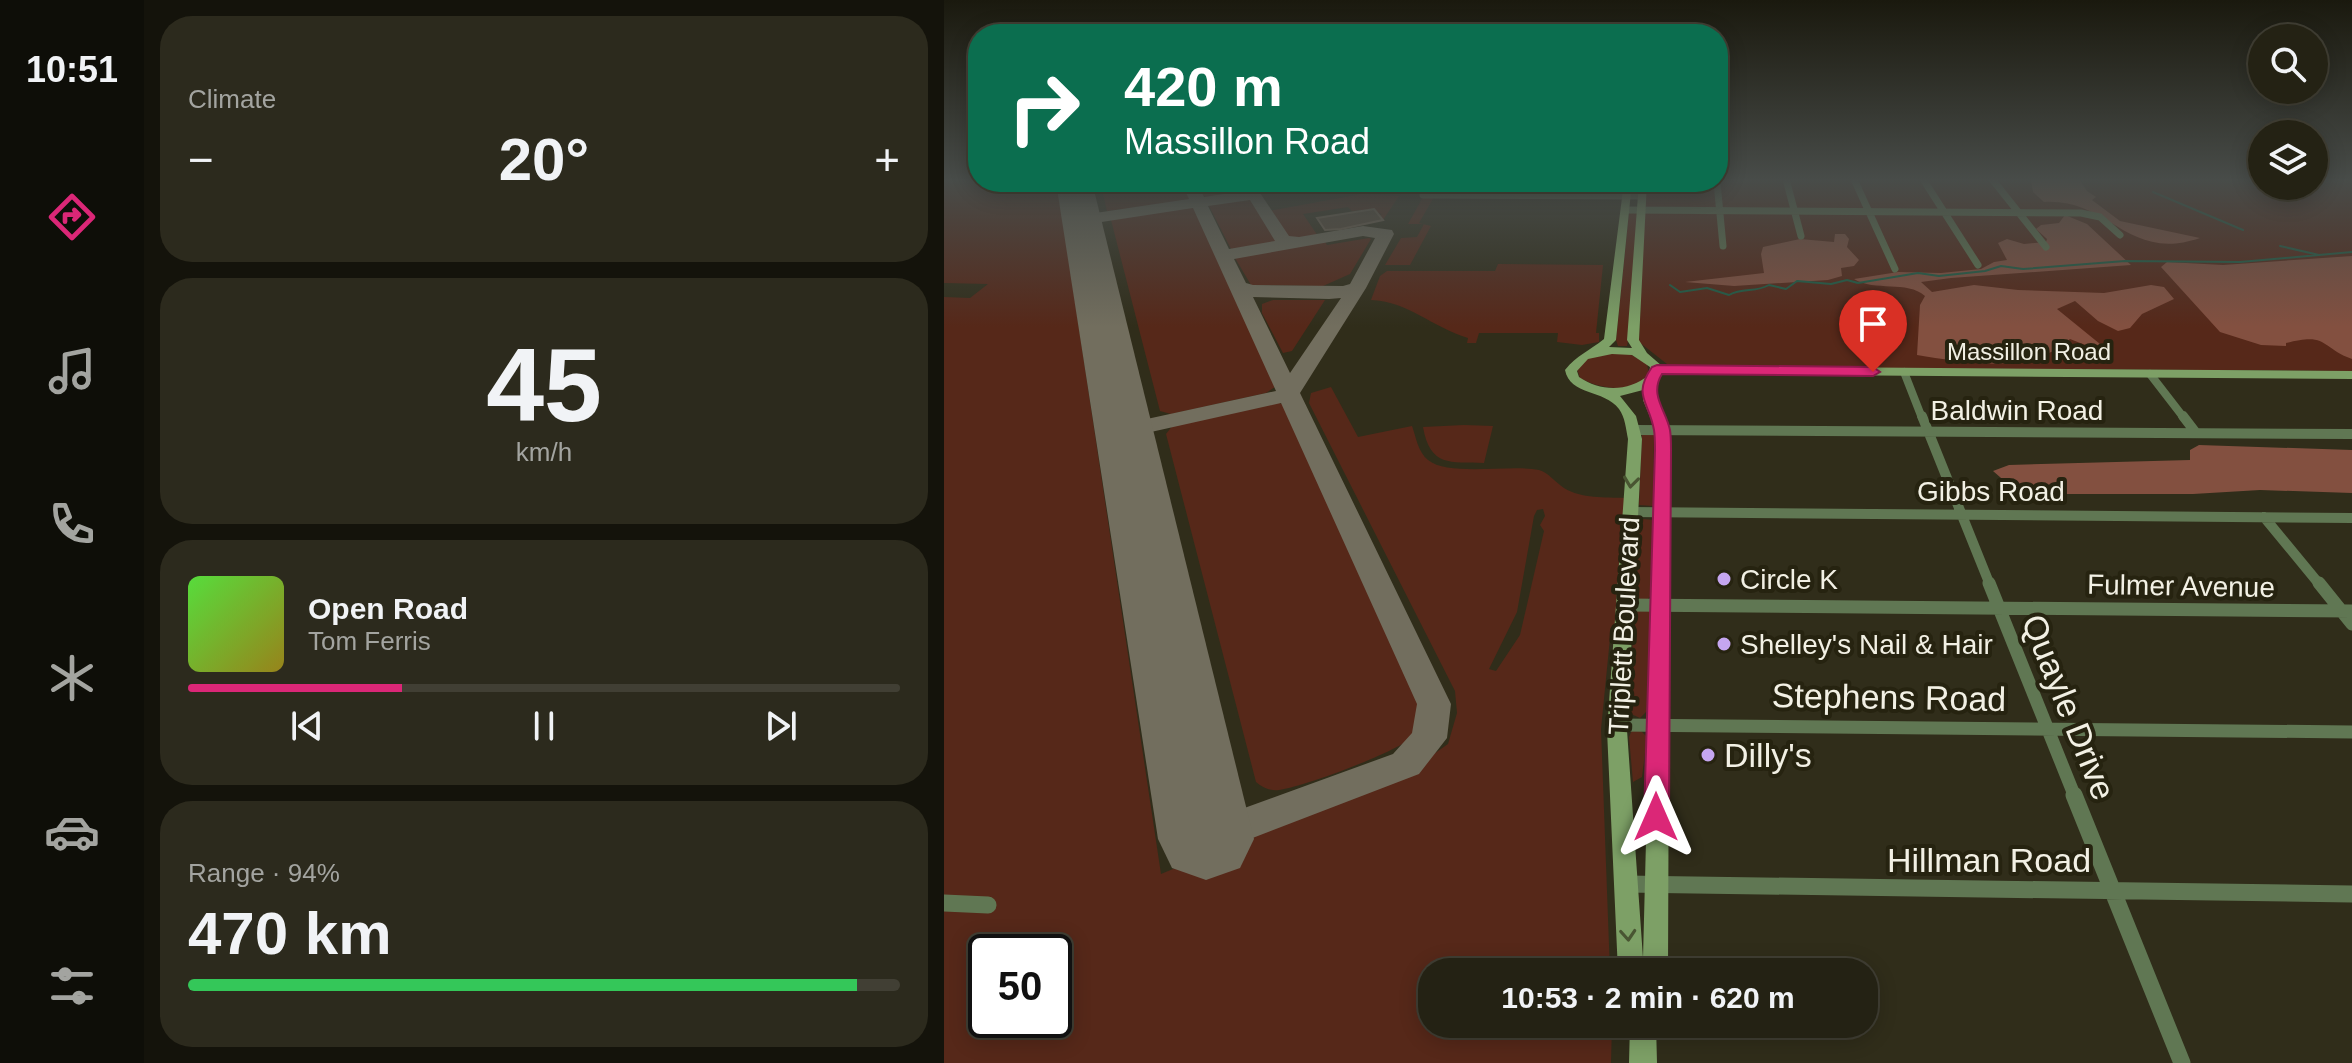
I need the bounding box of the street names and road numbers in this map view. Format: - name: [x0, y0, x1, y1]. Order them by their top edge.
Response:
- street label: Massillon Road: [1947, 338, 2111, 365]
- street label: Baldwin Road: [1931, 395, 2103, 426]
- street label: Gibbs Road: [1917, 476, 2065, 507]
- street label: Triplett Boulevard: [1603, 516, 1645, 736]
- street label: Fulmer Avenue: [2087, 569, 2275, 603]
- street label: Quayle Drive: [2015, 609, 2123, 805]
- street label: Stephens Road: [1771, 676, 2007, 718]
- street label: Hillman Road: [1887, 841, 2091, 879]

